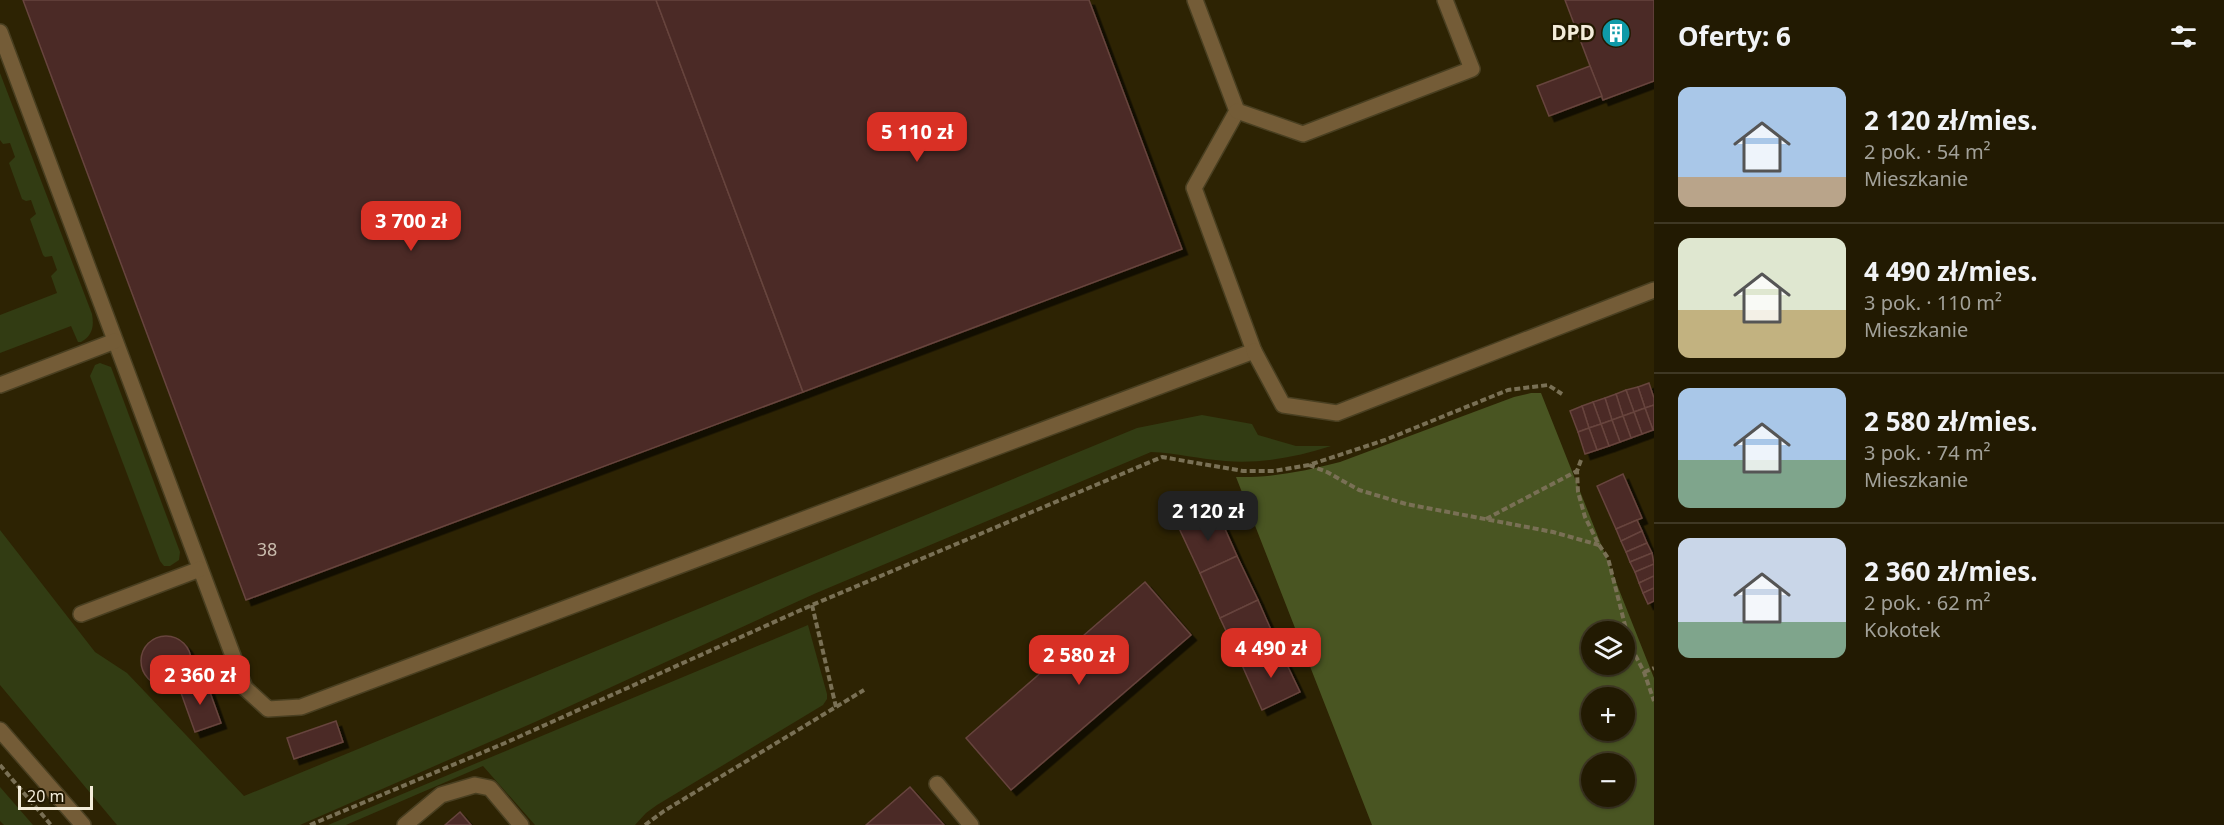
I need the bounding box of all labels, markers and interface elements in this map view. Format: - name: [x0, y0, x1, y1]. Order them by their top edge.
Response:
- building icon: DPD: [1600, 17, 1632, 49]
- place label: DPD: [1551, 18, 1595, 46]
- text: Oferty: 6: [1678, 18, 1791, 54]
- icon: filters: [2167, 20, 2200, 53]
- text: 2 120 zł/mies.: [1864, 102, 2038, 138]
- icon: home: [1726, 111, 1798, 183]
- pin: 5 110 zł: [855, 112, 979, 163]
- text: 5 110 zł: [881, 118, 953, 145]
- text: 2 pok. · 54 m²: [1864, 138, 1991, 165]
- text: Mieszkanie: [1864, 165, 1968, 192]
- pin: 3 700 zł: [349, 201, 473, 252]
- text: 3 700 zł: [375, 207, 447, 234]
- text: 4 490 zł/mies.: [1864, 253, 2038, 289]
- icon: home: [1726, 262, 1798, 334]
- text: 3 pok. · 110 m²: [1864, 289, 2002, 316]
- text: Mieszkanie: [1864, 316, 1968, 343]
- text: 2 580 zł/mies.: [1864, 403, 2038, 439]
- icon: home: [1726, 412, 1798, 484]
- text: 3 pok. · 74 m²: [1864, 439, 1991, 466]
- text: Mieszkanie: [1864, 466, 1968, 493]
- pin: 2 120 zł: [1146, 491, 1270, 542]
- text: 2 120 zł: [1172, 497, 1244, 524]
- house number: 38: [257, 537, 277, 561]
- text: 2 360 zł/mies.: [1864, 553, 2038, 589]
- icon: home: [1726, 562, 1798, 634]
- text: 2 pok. · 62 m²: [1864, 589, 1991, 616]
- text: Kokotek: [1864, 616, 1940, 643]
- map controls: [1581, 621, 1635, 807]
- button: layers: [1581, 621, 1635, 675]
- pin: 4 490 zł: [1209, 628, 1333, 679]
- text: 4 490 zł: [1235, 634, 1307, 661]
- pin: 2 580 zł: [1017, 635, 1141, 686]
- text: 2 580 zł: [1043, 641, 1115, 668]
- pin: 2 360 zł: [138, 655, 262, 706]
- text: 2 360 zł: [164, 661, 236, 688]
- button: +: [1581, 687, 1635, 741]
- button: −: [1581, 753, 1635, 807]
- scale bar: [18, 783, 93, 810]
- text: 20 m: [27, 785, 64, 807]

